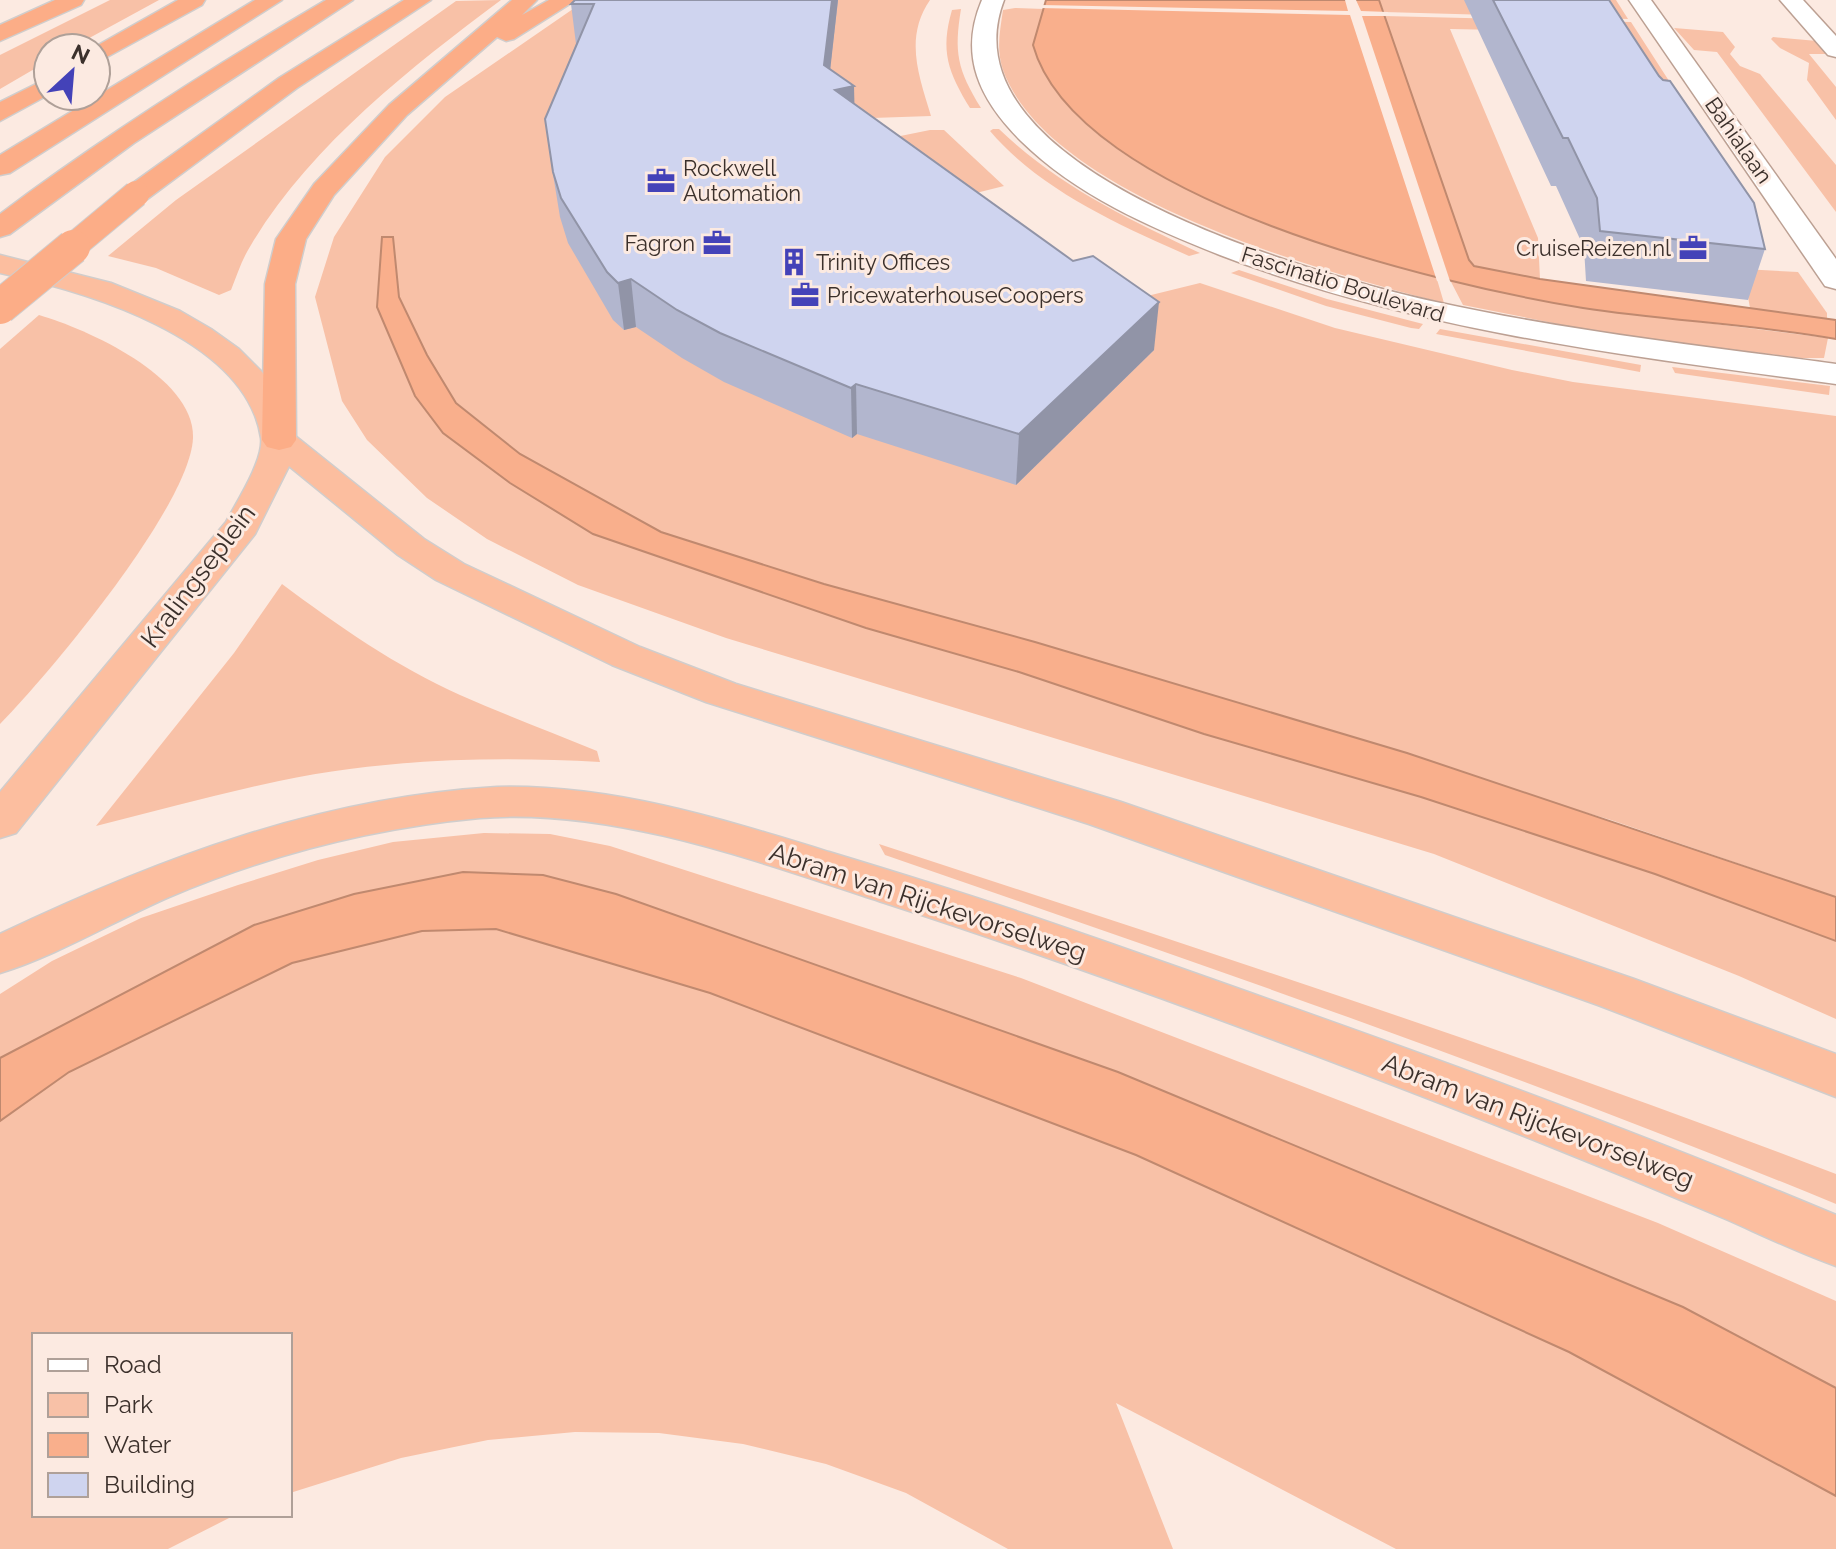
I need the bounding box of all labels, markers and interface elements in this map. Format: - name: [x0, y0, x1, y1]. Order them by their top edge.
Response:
- north arrow: [32, 32, 112, 112]
- text: N: [68, 39, 94, 69]
- street label: Bahialaan: [1700, 92, 1778, 188]
- place label: Rockwell Automation: [683, 155, 801, 206]
- office icon: Rockwell Automation: [646, 166, 676, 196]
- office icon: Fagron: [702, 228, 732, 258]
- place label: Fagron: [625, 230, 695, 256]
- office icon: CruiseReizen.nl: [1678, 233, 1708, 263]
- place label: CruiseReizen.nl: [1516, 235, 1671, 261]
- street label: Fascinatio Boulevard: [1239, 241, 1447, 327]
- building icon: Trinity Offices: [779, 247, 809, 277]
- place label: Trinity Offices: [816, 249, 950, 275]
- office icon: PricewaterhouseCoopers: [790, 280, 820, 310]
- place label: PricewaterhouseCoopers: [827, 282, 1084, 308]
- street label: Kralingseplein: [135, 499, 261, 653]
- street label: Abram van Rijckevorselweg: [766, 837, 1090, 967]
- street label: Abram van Rijckevorselweg: [1378, 1048, 1698, 1194]
- legend: [32, 1333, 292, 1517]
- text: Road: [104, 1350, 162, 1379]
- text: Park: [104, 1390, 153, 1419]
- text: Water: [104, 1430, 172, 1459]
- text: Building: [104, 1470, 195, 1499]

